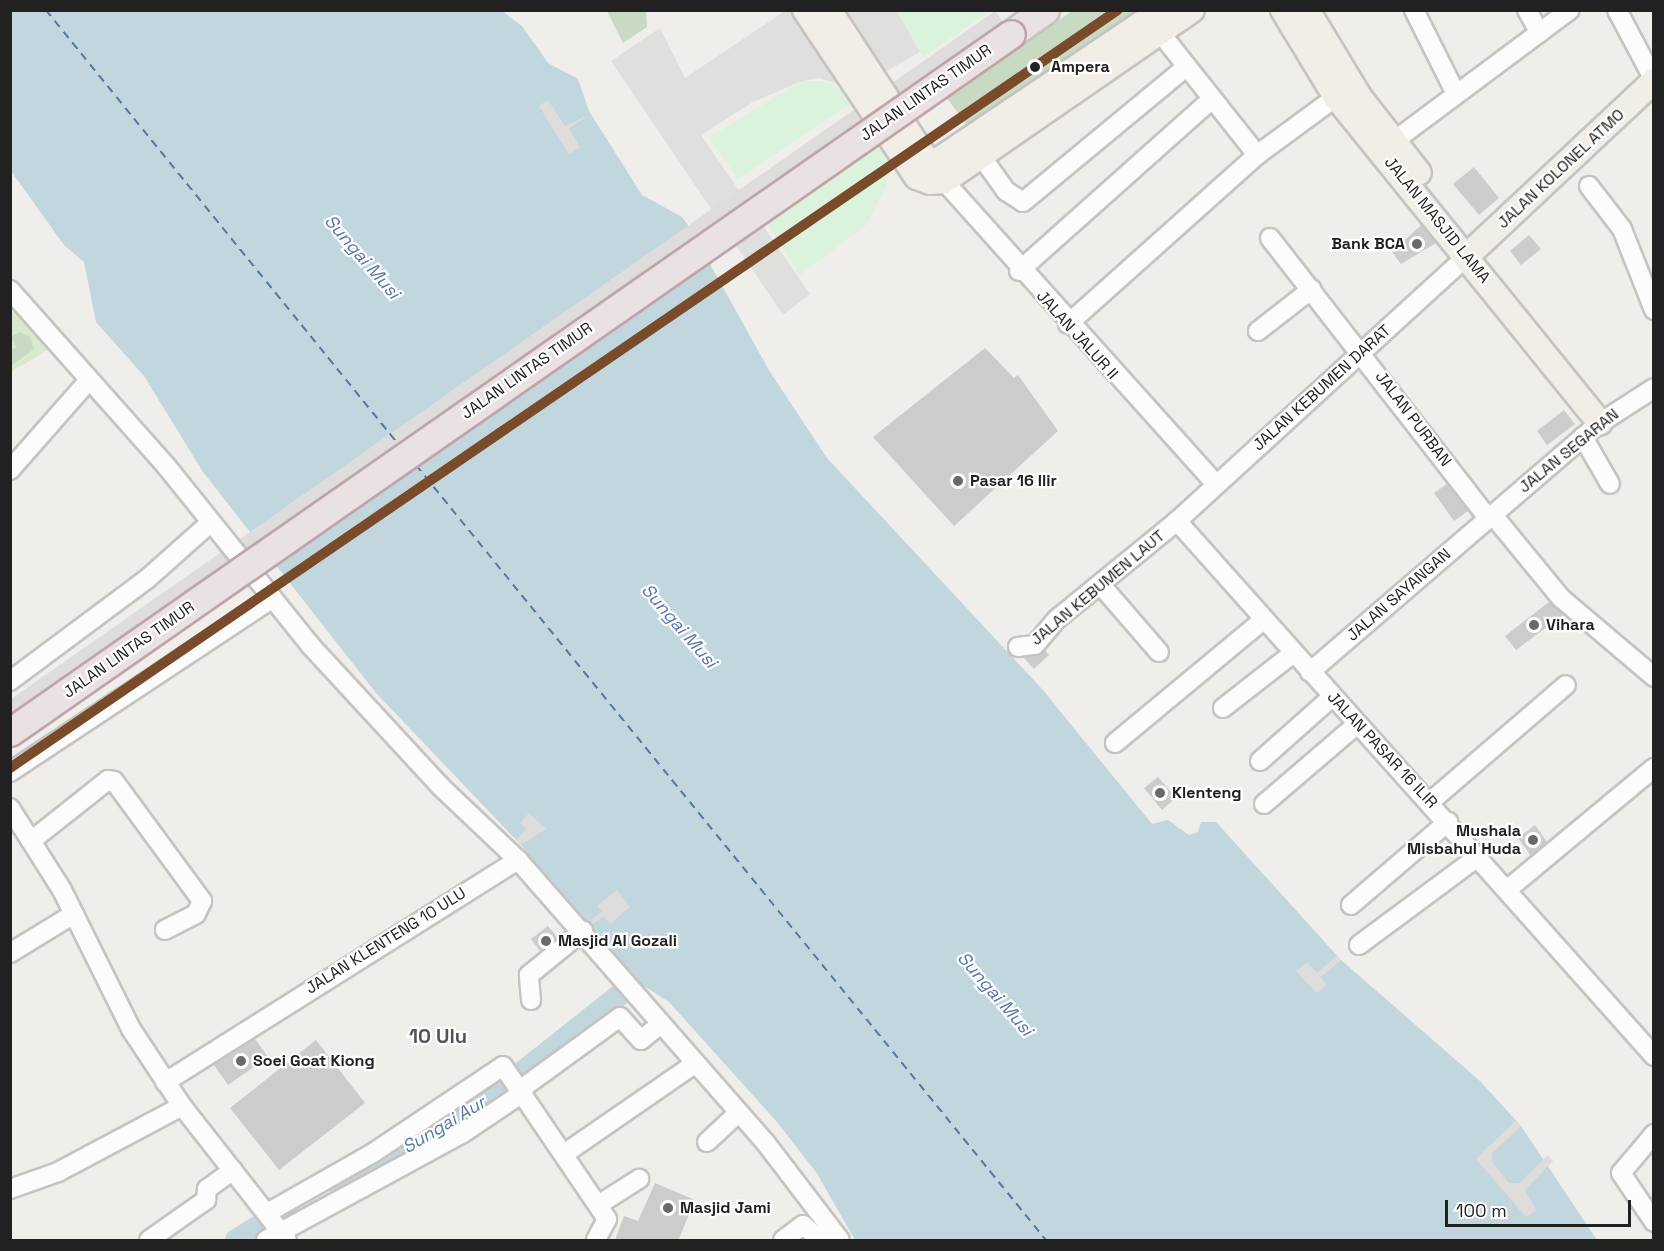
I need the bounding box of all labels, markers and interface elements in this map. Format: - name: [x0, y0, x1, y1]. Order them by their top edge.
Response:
- street label: JALAN LINTAS TIMUR: [857, 40, 995, 146]
- marker: Ampera: [1024, 56, 1046, 78]
- place label: Ampera: [1051, 57, 1110, 77]
- street label: JALAN KOLONEL ATMO: [1493, 105, 1629, 233]
- street label: JALAN MASJID LAMA: [1380, 153, 1494, 287]
- water label: Sungai Musi: [320, 210, 404, 304]
- place label: Bank BCA: [1331, 234, 1405, 254]
- marker: Bank BCA: [1410, 237, 1424, 251]
- street label: JALAN JALUR II: [1032, 287, 1122, 383]
- street label: JALAN LINTAS TIMUR: [458, 318, 596, 424]
- street label: JALAN KEBUMEN DARAT: [1249, 321, 1395, 455]
- street label: JALAN PURBAN: [1371, 368, 1455, 470]
- street label: JALAN SEGARAN: [1515, 405, 1623, 497]
- place label: Pasar 16 Ilir: [970, 471, 1057, 491]
- marker: Pasar 16 Ilir: [951, 474, 965, 488]
- street label: JALAN KEBUMEN LAUT: [1027, 526, 1169, 650]
- street label: JALAN SAYANGAN: [1343, 545, 1455, 645]
- water label: Sungai Musi: [637, 579, 721, 673]
- street label: JALAN LINTAS TIMUR: [60, 597, 198, 703]
- place label: Vihara: [1546, 615, 1595, 635]
- marker: Vihara: [1527, 618, 1541, 632]
- street label: JALAN PASAR 16 ILIR: [1323, 688, 1441, 812]
- place label: Klenteng: [1172, 783, 1241, 803]
- marker: Klenteng: [1153, 786, 1167, 800]
- place label: Mushala Misbahul Huda: [1407, 821, 1521, 859]
- marker: Mushala Misbahul Huda: [1526, 833, 1540, 847]
- street label: JALAN KLENTENG 10 ULU: [302, 884, 470, 998]
- place label: Masjid Al Gozali: [558, 931, 677, 951]
- marker: Masjid Al Gozali: [539, 934, 553, 948]
- water label: Sungai Musi: [953, 947, 1037, 1041]
- district label: 10 Ulu: [409, 1024, 467, 1048]
- place label: Soei Goat Kiong: [253, 1051, 375, 1071]
- marker: Soei Goat Kiong: [234, 1054, 248, 1068]
- water label: Sungai Aur: [399, 1092, 489, 1158]
- scale bar: [1448, 1188, 1634, 1226]
- place label: Masjid Jami: [680, 1198, 771, 1218]
- text: 100 m: [1456, 1199, 1507, 1222]
- marker: Masjid Jami: [661, 1201, 675, 1215]

